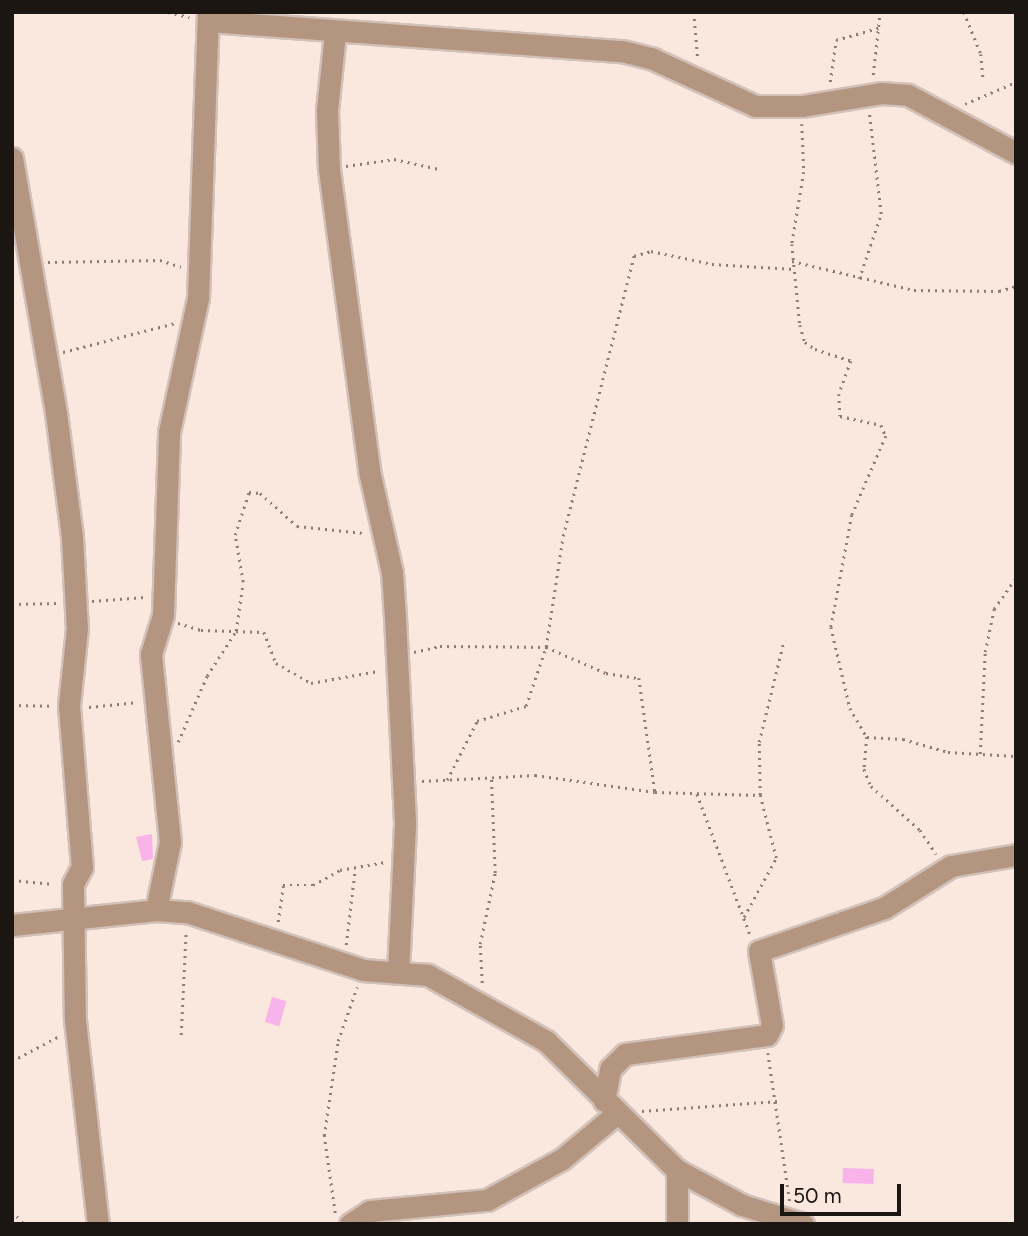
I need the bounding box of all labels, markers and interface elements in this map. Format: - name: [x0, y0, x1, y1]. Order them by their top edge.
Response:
- scale bar: [783, 1170, 904, 1214]
- text: 50 m: [793, 1183, 842, 1208]

